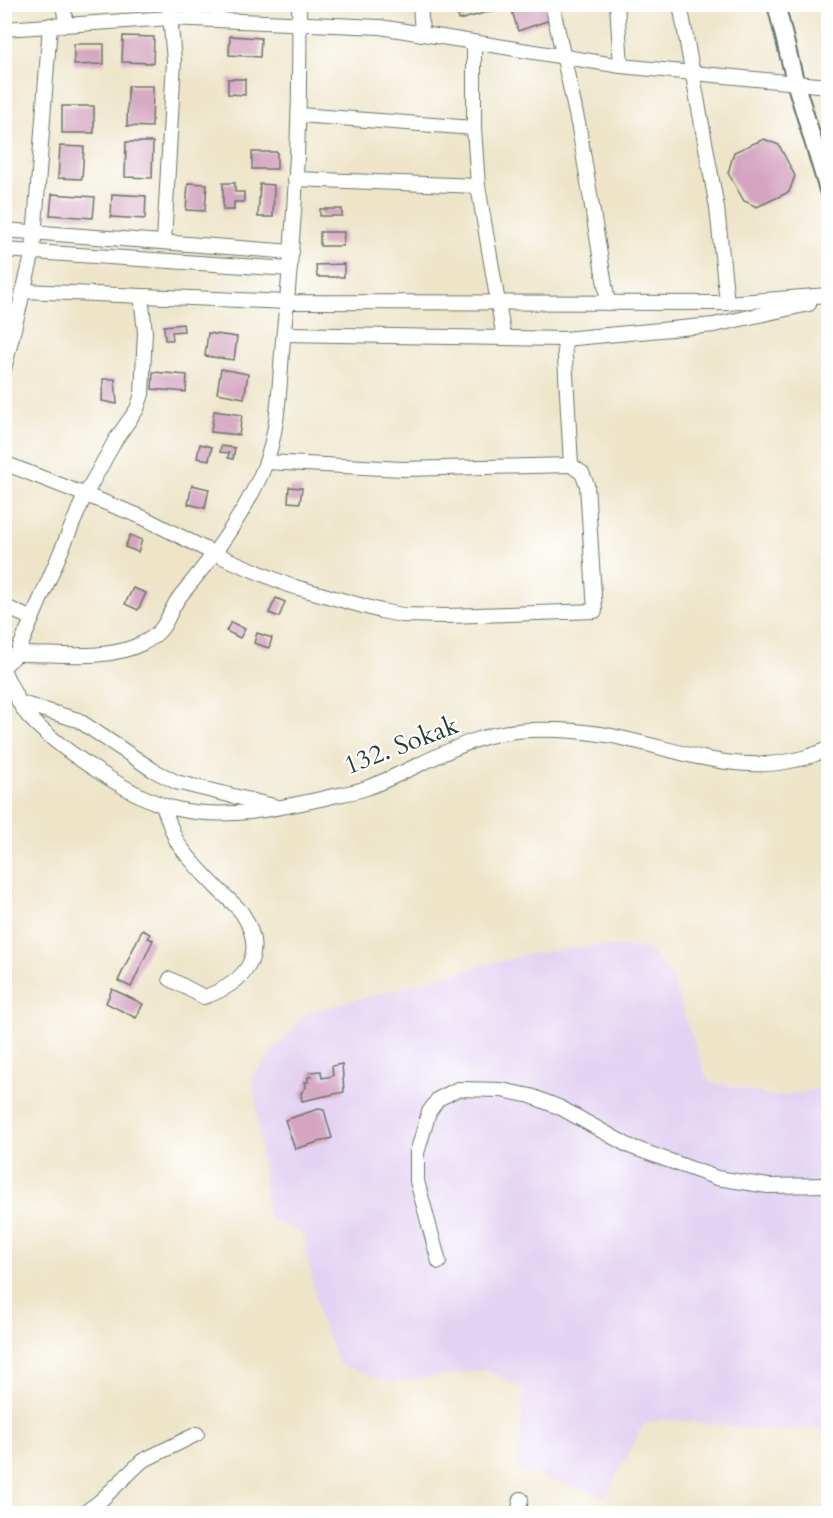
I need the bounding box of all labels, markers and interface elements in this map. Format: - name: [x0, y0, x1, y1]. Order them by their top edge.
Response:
- street label: 132. Sokak: [339, 707, 463, 783]

